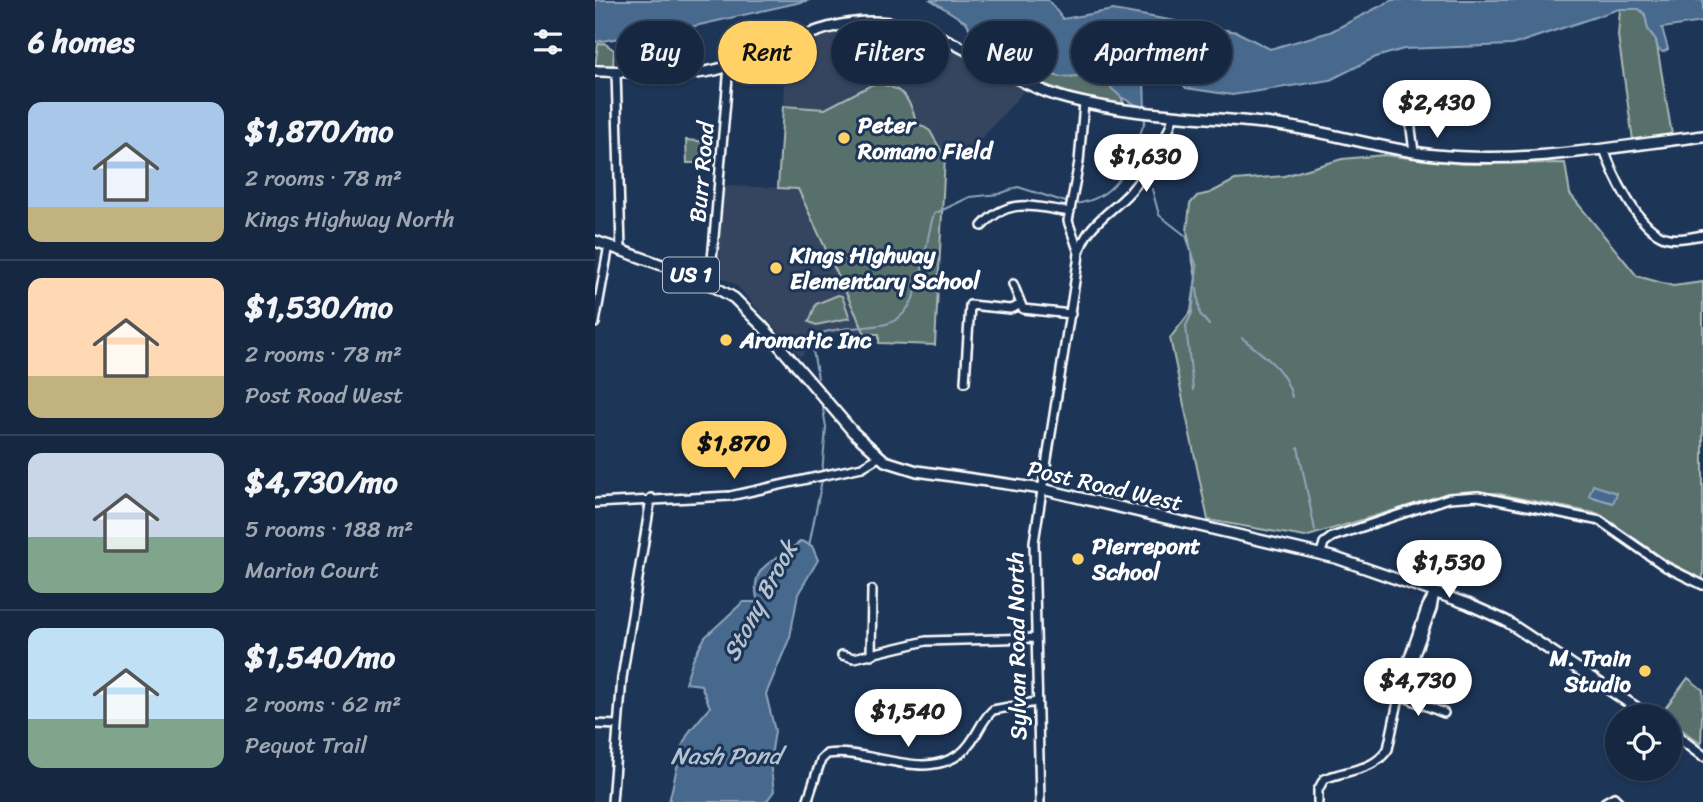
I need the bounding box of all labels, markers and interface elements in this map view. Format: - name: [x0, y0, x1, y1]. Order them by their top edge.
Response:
- text: 6 homes: [28, 15, 135, 69]
- chip: Buy: [616, 21, 704, 84]
- chip: Rent: [718, 21, 817, 84]
- chip: Filters: [831, 21, 949, 84]
- chip: New: [963, 21, 1057, 84]
- chip: Apartment: [1071, 21, 1232, 84]
- icon: filters: [529, 23, 567, 61]
- pin: $2,430: [1380, 80, 1494, 140]
- text: $2,430: [1399, 82, 1475, 123]
- text: $1,870/mo: [245, 104, 393, 158]
- place label: Peter Romano Field: [857, 105, 994, 172]
- street label: Burr Road: [677, 118, 727, 224]
- icon: home: [84, 130, 168, 214]
- marker: Peter Romano Field: [836, 130, 852, 146]
- pin: $1,630: [1089, 134, 1203, 194]
- text: $1,630: [1110, 136, 1182, 177]
- text: 2 rooms · 78 m²: [245, 158, 402, 199]
- text: Kings Highway North: [245, 199, 455, 240]
- place label: Kings Highway Elementary School: [789, 235, 981, 302]
- road number: US 1: [663, 258, 719, 292]
- marker: Kings Highway Elementary School: [768, 260, 784, 276]
- text: $1,530/mo: [245, 280, 393, 334]
- icon: home: [84, 306, 168, 390]
- place label: Aromatic Inc: [739, 320, 872, 361]
- marker: Aromatic Inc: [718, 332, 734, 348]
- text: 2 rooms · 78 m²: [245, 334, 402, 375]
- text: Post Road West: [245, 375, 403, 416]
- pin: $1,870: [677, 421, 791, 481]
- text: $1,870: [697, 423, 771, 464]
- street label: Post Road West: [1023, 448, 1187, 524]
- text: $4,730/mo: [245, 455, 398, 509]
- icon: home: [84, 481, 168, 565]
- text: 5 rooms · 188 m²: [245, 509, 413, 550]
- place label: Pierrepont School: [1091, 526, 1200, 593]
- water label: Stony Brook: [711, 530, 811, 669]
- pin: $1,530: [1392, 540, 1506, 600]
- text: $1,530: [1413, 542, 1485, 583]
- text: Marion Court: [245, 550, 379, 591]
- marker: Pierrepont School: [1070, 551, 1086, 567]
- street label: Sylvan Road North: [995, 552, 1039, 740]
- text: $1,540/mo: [245, 630, 395, 684]
- place label: M. Train Studio: [1548, 638, 1632, 705]
- icon: home: [84, 656, 168, 740]
- pin: $4,730: [1361, 658, 1475, 718]
- text: $4,730: [1380, 660, 1456, 701]
- marker: M. Train Studio: [1637, 663, 1653, 679]
- text: 2 rooms · 62 m²: [245, 684, 401, 725]
- pin: $1,540: [851, 690, 965, 749]
- text: $1,540: [871, 691, 945, 732]
- map controls: [1605, 704, 1682, 781]
- button: locate: [1605, 704, 1682, 781]
- text: Pequot Trail: [245, 725, 367, 766]
- water label: Nash Pond: [671, 735, 788, 777]

